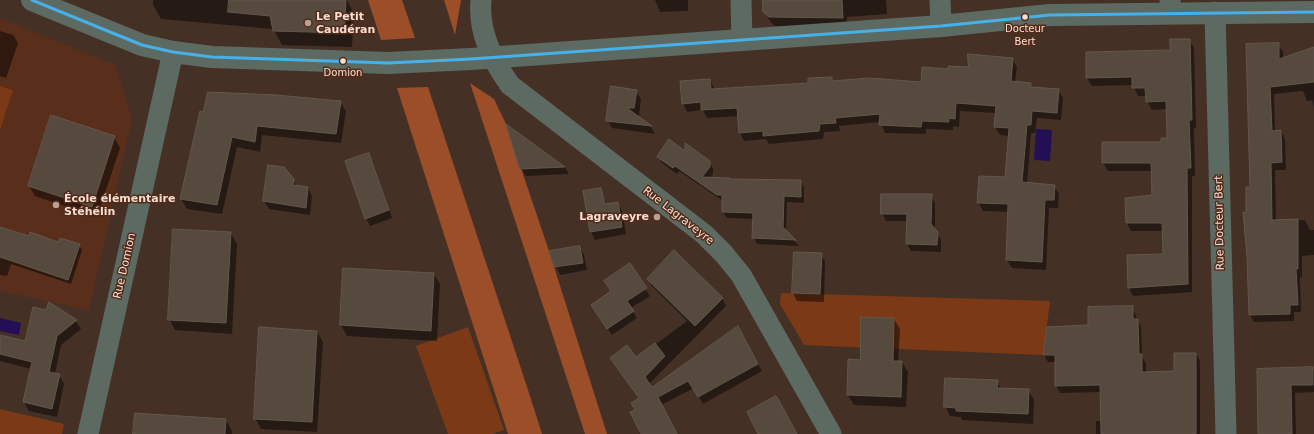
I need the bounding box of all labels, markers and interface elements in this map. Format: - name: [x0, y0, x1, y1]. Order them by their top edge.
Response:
- place label: Le Petit Caudéran: [316, 10, 375, 36]
- marker: Docteur Bert: [1020, 12, 1030, 22]
- marker: Le Petit Caudéran: [303, 18, 313, 28]
- place label: Docteur Bert: [1005, 23, 1045, 46]
- marker: Domion: [338, 56, 348, 66]
- place label: Domion: [324, 67, 362, 79]
- street label: Rue Docteur Bert: [1213, 175, 1227, 271]
- street label: Rue Lagraveyre: [640, 184, 716, 248]
- place label: École élémentaire Stéhélin: [64, 192, 175, 218]
- marker: École élémentaire Stéhélin: [51, 200, 61, 210]
- place label: Lagraveyre: [579, 210, 649, 224]
- marker: Lagraveyre: [652, 212, 662, 222]
- street label: Rue Domion: [111, 232, 139, 300]

